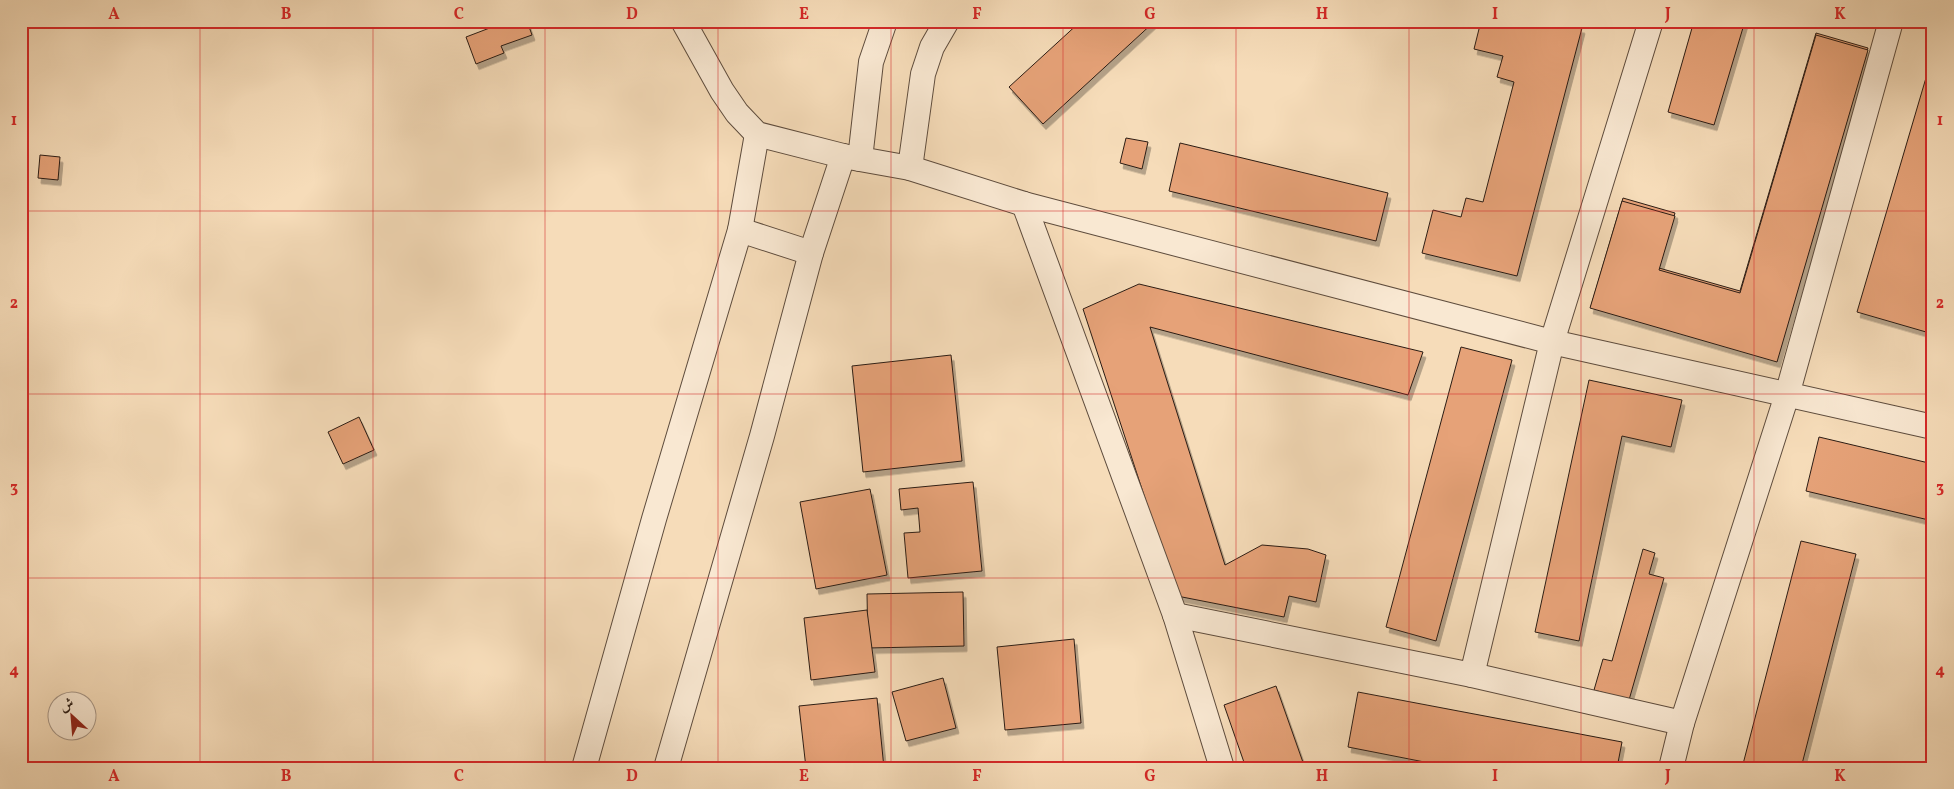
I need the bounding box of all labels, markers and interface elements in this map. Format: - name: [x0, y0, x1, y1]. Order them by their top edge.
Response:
- text: A: [108, 4, 120, 26]
- text: B: [281, 4, 292, 26]
- text: C: [454, 4, 464, 26]
- text: D: [626, 4, 638, 26]
- text: E: [799, 4, 809, 26]
- text: F: [972, 4, 982, 26]
- text: G: [1144, 4, 1156, 26]
- text: H: [1316, 4, 1328, 26]
- text: I: [1492, 4, 1498, 26]
- text: J: [1664, 4, 1671, 26]
- text: K: [1834, 4, 1846, 26]
- text: 1: [11, 110, 17, 132]
- text: 1: [1937, 110, 1943, 132]
- text: 2: [10, 293, 18, 315]
- text: 2: [1936, 293, 1944, 315]
- text: 3: [10, 477, 18, 499]
- text: 3: [1936, 477, 1944, 499]
- text: 4: [9, 660, 19, 682]
- text: 4: [1935, 660, 1945, 682]
- north arrow: [48, 692, 98, 742]
- text: ش: [57, 694, 77, 717]
- text: A: [108, 766, 120, 788]
- text: B: [281, 766, 292, 788]
- text: C: [454, 766, 464, 788]
- text: D: [626, 766, 638, 788]
- text: E: [799, 766, 809, 788]
- text: F: [972, 766, 982, 788]
- text: G: [1144, 766, 1156, 788]
- text: H: [1316, 766, 1328, 788]
- text: I: [1492, 766, 1498, 788]
- text: J: [1664, 766, 1671, 788]
- text: K: [1834, 766, 1846, 788]

